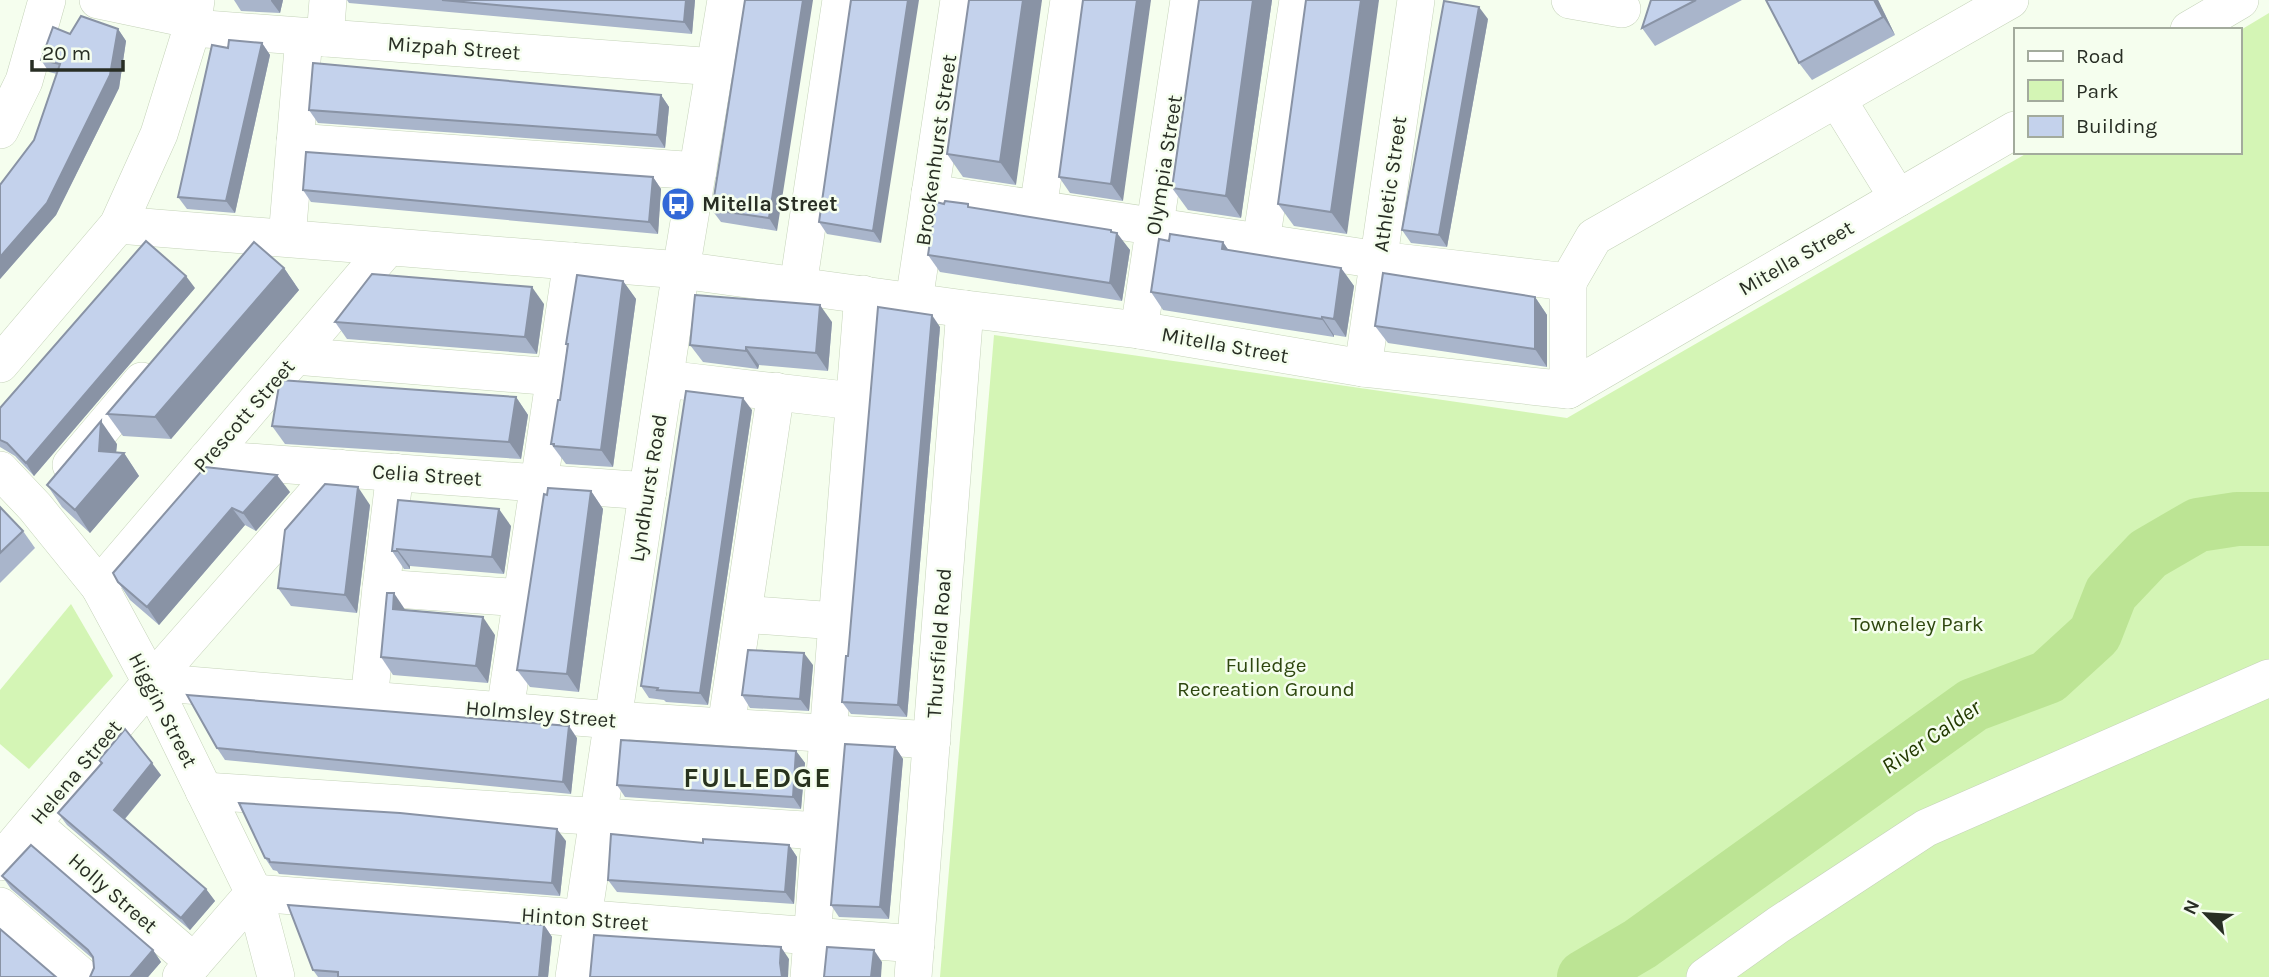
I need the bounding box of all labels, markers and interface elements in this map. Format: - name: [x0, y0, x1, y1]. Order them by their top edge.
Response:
- scale bar: [32, 28, 122, 72]
- legend: [2014, 28, 2241, 154]
- street label: Mizpah Street: [387, 31, 521, 65]
- text: 20 m: [42, 41, 91, 65]
- text: Road: [2076, 44, 2124, 68]
- street label: Brockenhurst Street: [911, 53, 961, 247]
- text: Park: [2076, 79, 2119, 103]
- street label: Olympia Street: [1141, 93, 1187, 237]
- street label: Athletic Street: [1369, 114, 1411, 253]
- text: Building: [2076, 114, 2157, 138]
- bus stop icon: Mitella Street: [659, 185, 697, 223]
- place label: Mitella Street: [702, 192, 838, 216]
- street label: Mitella Street: [1734, 215, 1858, 301]
- street label: Mitella Street: [1160, 322, 1291, 368]
- street label: Prescott Street: [188, 355, 300, 477]
- street label: Lyndhurst Road: [624, 412, 672, 564]
- street label: Celia Street: [371, 459, 483, 491]
- street label: Thursfield Road: [922, 567, 956, 719]
- park label: Towneley Park: [1850, 612, 1984, 636]
- street label: Higgin Street: [124, 649, 202, 771]
- park label: Fulledge Recreation Ground: [1177, 653, 1355, 701]
- water label: River Calder: [1876, 693, 1987, 780]
- street label: Holmsley Street: [465, 695, 617, 733]
- street label: Helena Street: [26, 715, 127, 829]
- district label: FULLEDGE: [683, 761, 833, 794]
- street label: Holly Street: [64, 848, 162, 938]
- north arrow: [2171, 879, 2241, 949]
- text: N: [2179, 896, 2204, 918]
- street label: Hinton Street: [520, 903, 650, 935]

